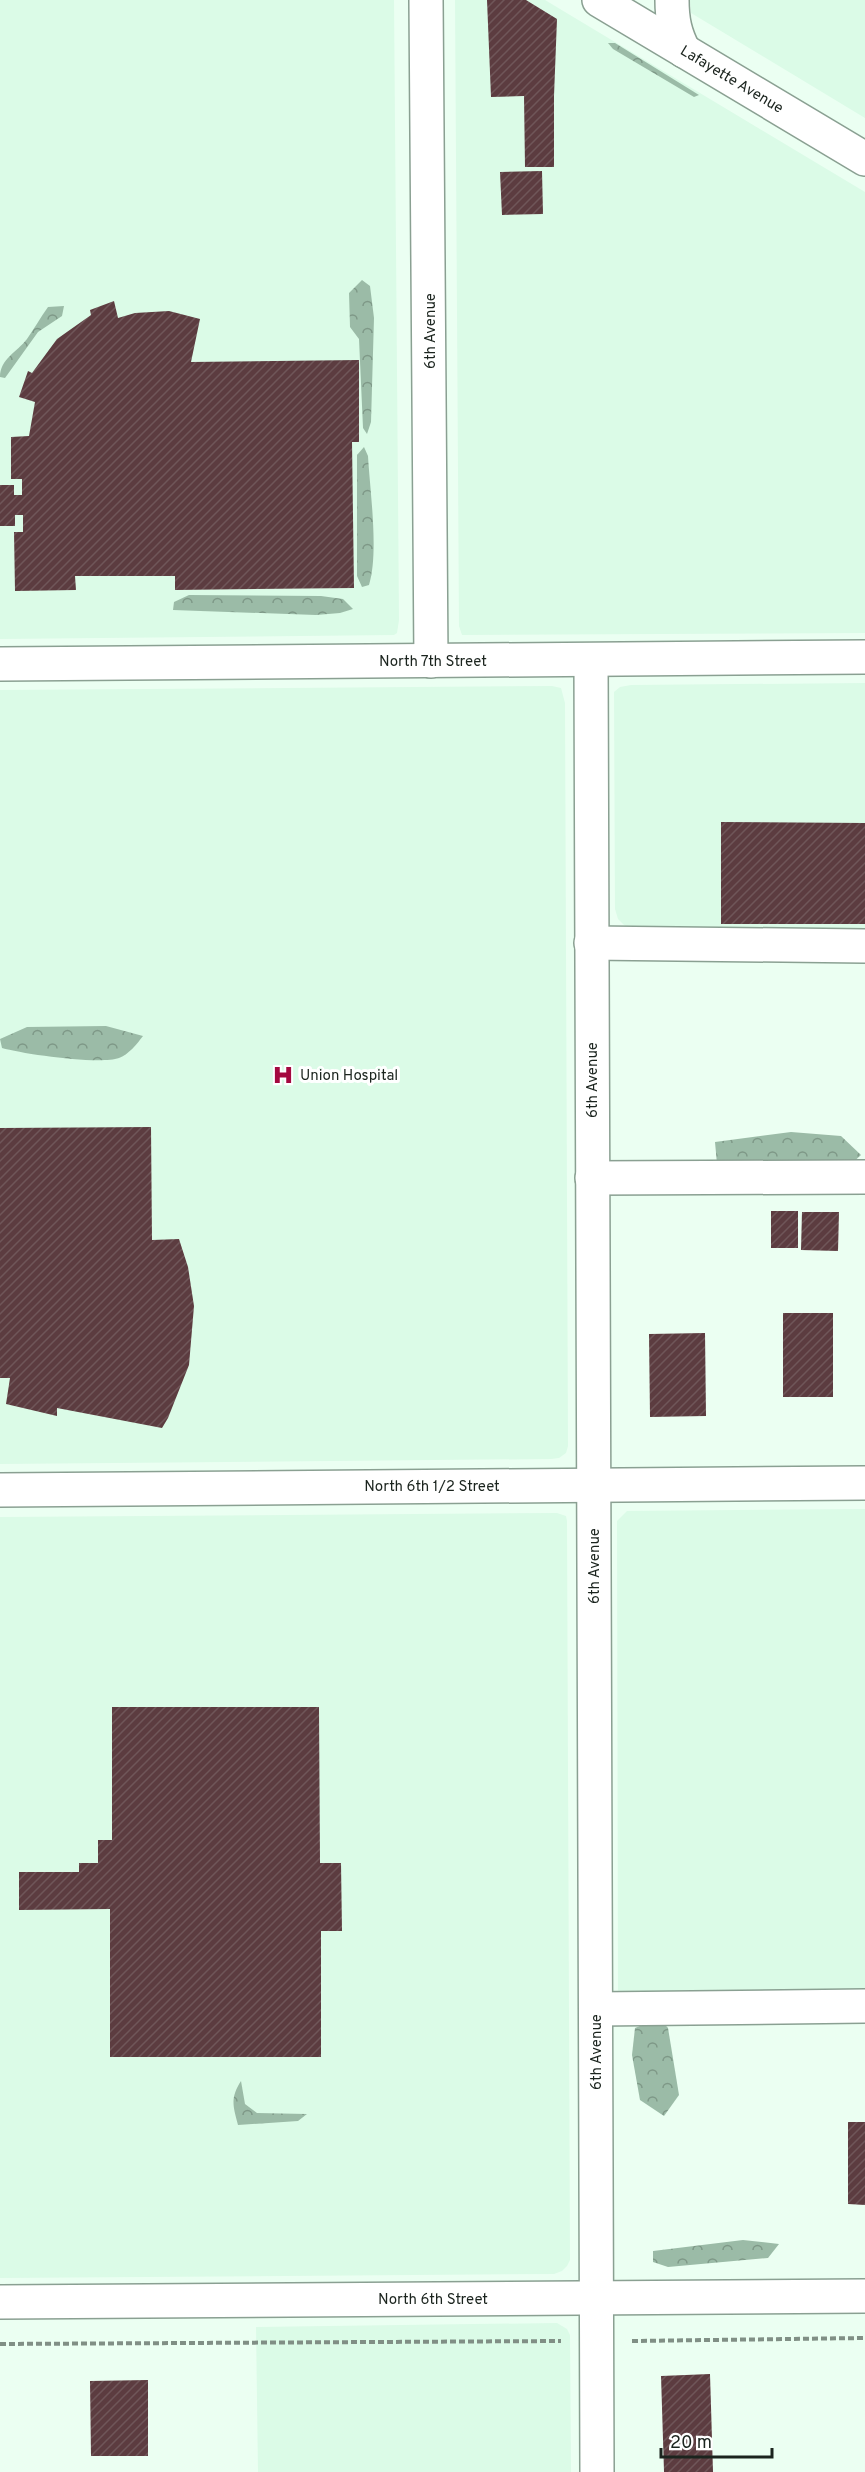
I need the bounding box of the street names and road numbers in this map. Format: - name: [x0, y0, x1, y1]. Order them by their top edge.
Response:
- street label: Lafayette Avenue: [676, 42, 786, 119]
- street label: 6th Avenue: [422, 293, 441, 369]
- street label: North 7th Street: [379, 653, 487, 672]
- street label: 6th Avenue: [584, 1042, 603, 1118]
- street label: North 6th 1/2 Street: [364, 1478, 500, 1497]
- street label: 6th Avenue: [586, 1528, 605, 1604]
- street label: 6th Avenue: [588, 2014, 607, 2090]
- street label: North 6th Street: [378, 2291, 488, 2310]

